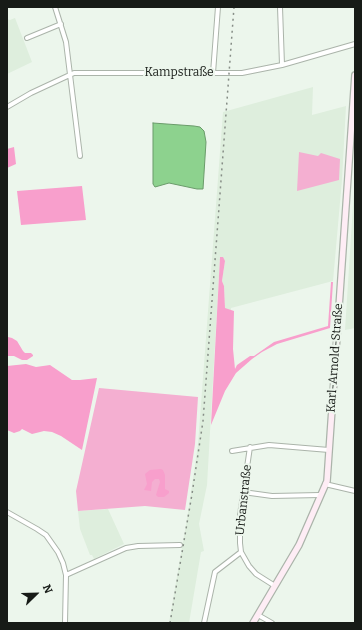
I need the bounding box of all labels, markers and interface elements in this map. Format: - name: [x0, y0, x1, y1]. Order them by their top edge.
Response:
- street label: Kampstraße: [145, 66, 213, 80]
- street label: Karl-Arnold-Straße: [324, 303, 346, 413]
- street label: Urbanstraße: [233, 464, 255, 536]
- north arrow: [16, 574, 56, 614]
- text: N: [40, 583, 55, 596]

